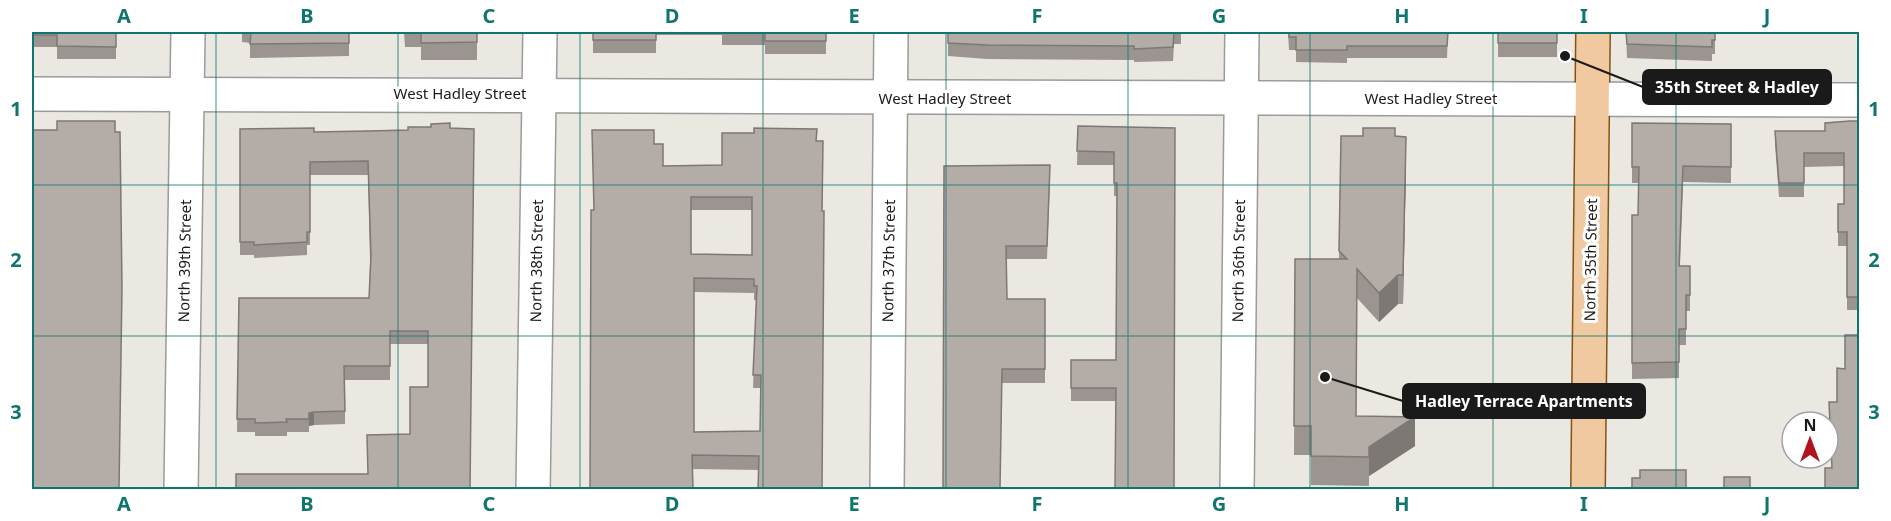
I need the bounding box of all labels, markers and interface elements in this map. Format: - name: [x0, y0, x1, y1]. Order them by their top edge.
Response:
- text: A: [117, 2, 131, 29]
- text: B: [300, 2, 314, 29]
- text: C: [483, 2, 496, 29]
- text: D: [665, 2, 679, 29]
- text: E: [848, 2, 860, 29]
- text: F: [1032, 2, 1042, 29]
- text: G: [1212, 2, 1226, 29]
- text: H: [1394, 2, 1410, 29]
- text: I: [1580, 2, 1588, 29]
- text: J: [1762, 2, 1770, 29]
- callout: 35th Street & Hadley: [1643, 70, 1831, 104]
- text: 35th Street & Hadley: [1655, 76, 1820, 98]
- street label: West Hadley Street: [394, 83, 527, 103]
- street label: West Hadley Street: [879, 88, 1012, 108]
- street label: West Hadley Street: [1365, 88, 1498, 108]
- text: 1: [10, 95, 22, 122]
- text: 1: [1868, 95, 1880, 122]
- street label: North 35th Street: [1579, 198, 1601, 322]
- street label: North 39th Street: [173, 199, 195, 323]
- street label: North 38th Street: [525, 199, 547, 323]
- street label: North 37th Street: [877, 199, 899, 323]
- street label: North 36th Street: [1227, 199, 1249, 323]
- text: 2: [10, 246, 22, 273]
- text: 2: [1868, 246, 1880, 273]
- callout: Hadley Terrace Apartments: [1403, 384, 1645, 418]
- text: Hadley Terrace Apartments: [1415, 390, 1633, 412]
- text: 3: [10, 398, 22, 425]
- text: 3: [1868, 398, 1880, 425]
- north arrow: [1780, 410, 1840, 470]
- text: N: [1803, 414, 1817, 436]
- text: A: [117, 490, 131, 517]
- text: B: [300, 490, 314, 517]
- text: C: [483, 490, 496, 517]
- text: D: [665, 490, 679, 517]
- text: E: [848, 490, 860, 517]
- text: F: [1032, 490, 1042, 517]
- text: G: [1212, 490, 1226, 517]
- text: H: [1394, 490, 1410, 517]
- text: I: [1580, 490, 1588, 517]
- text: J: [1762, 490, 1770, 517]

